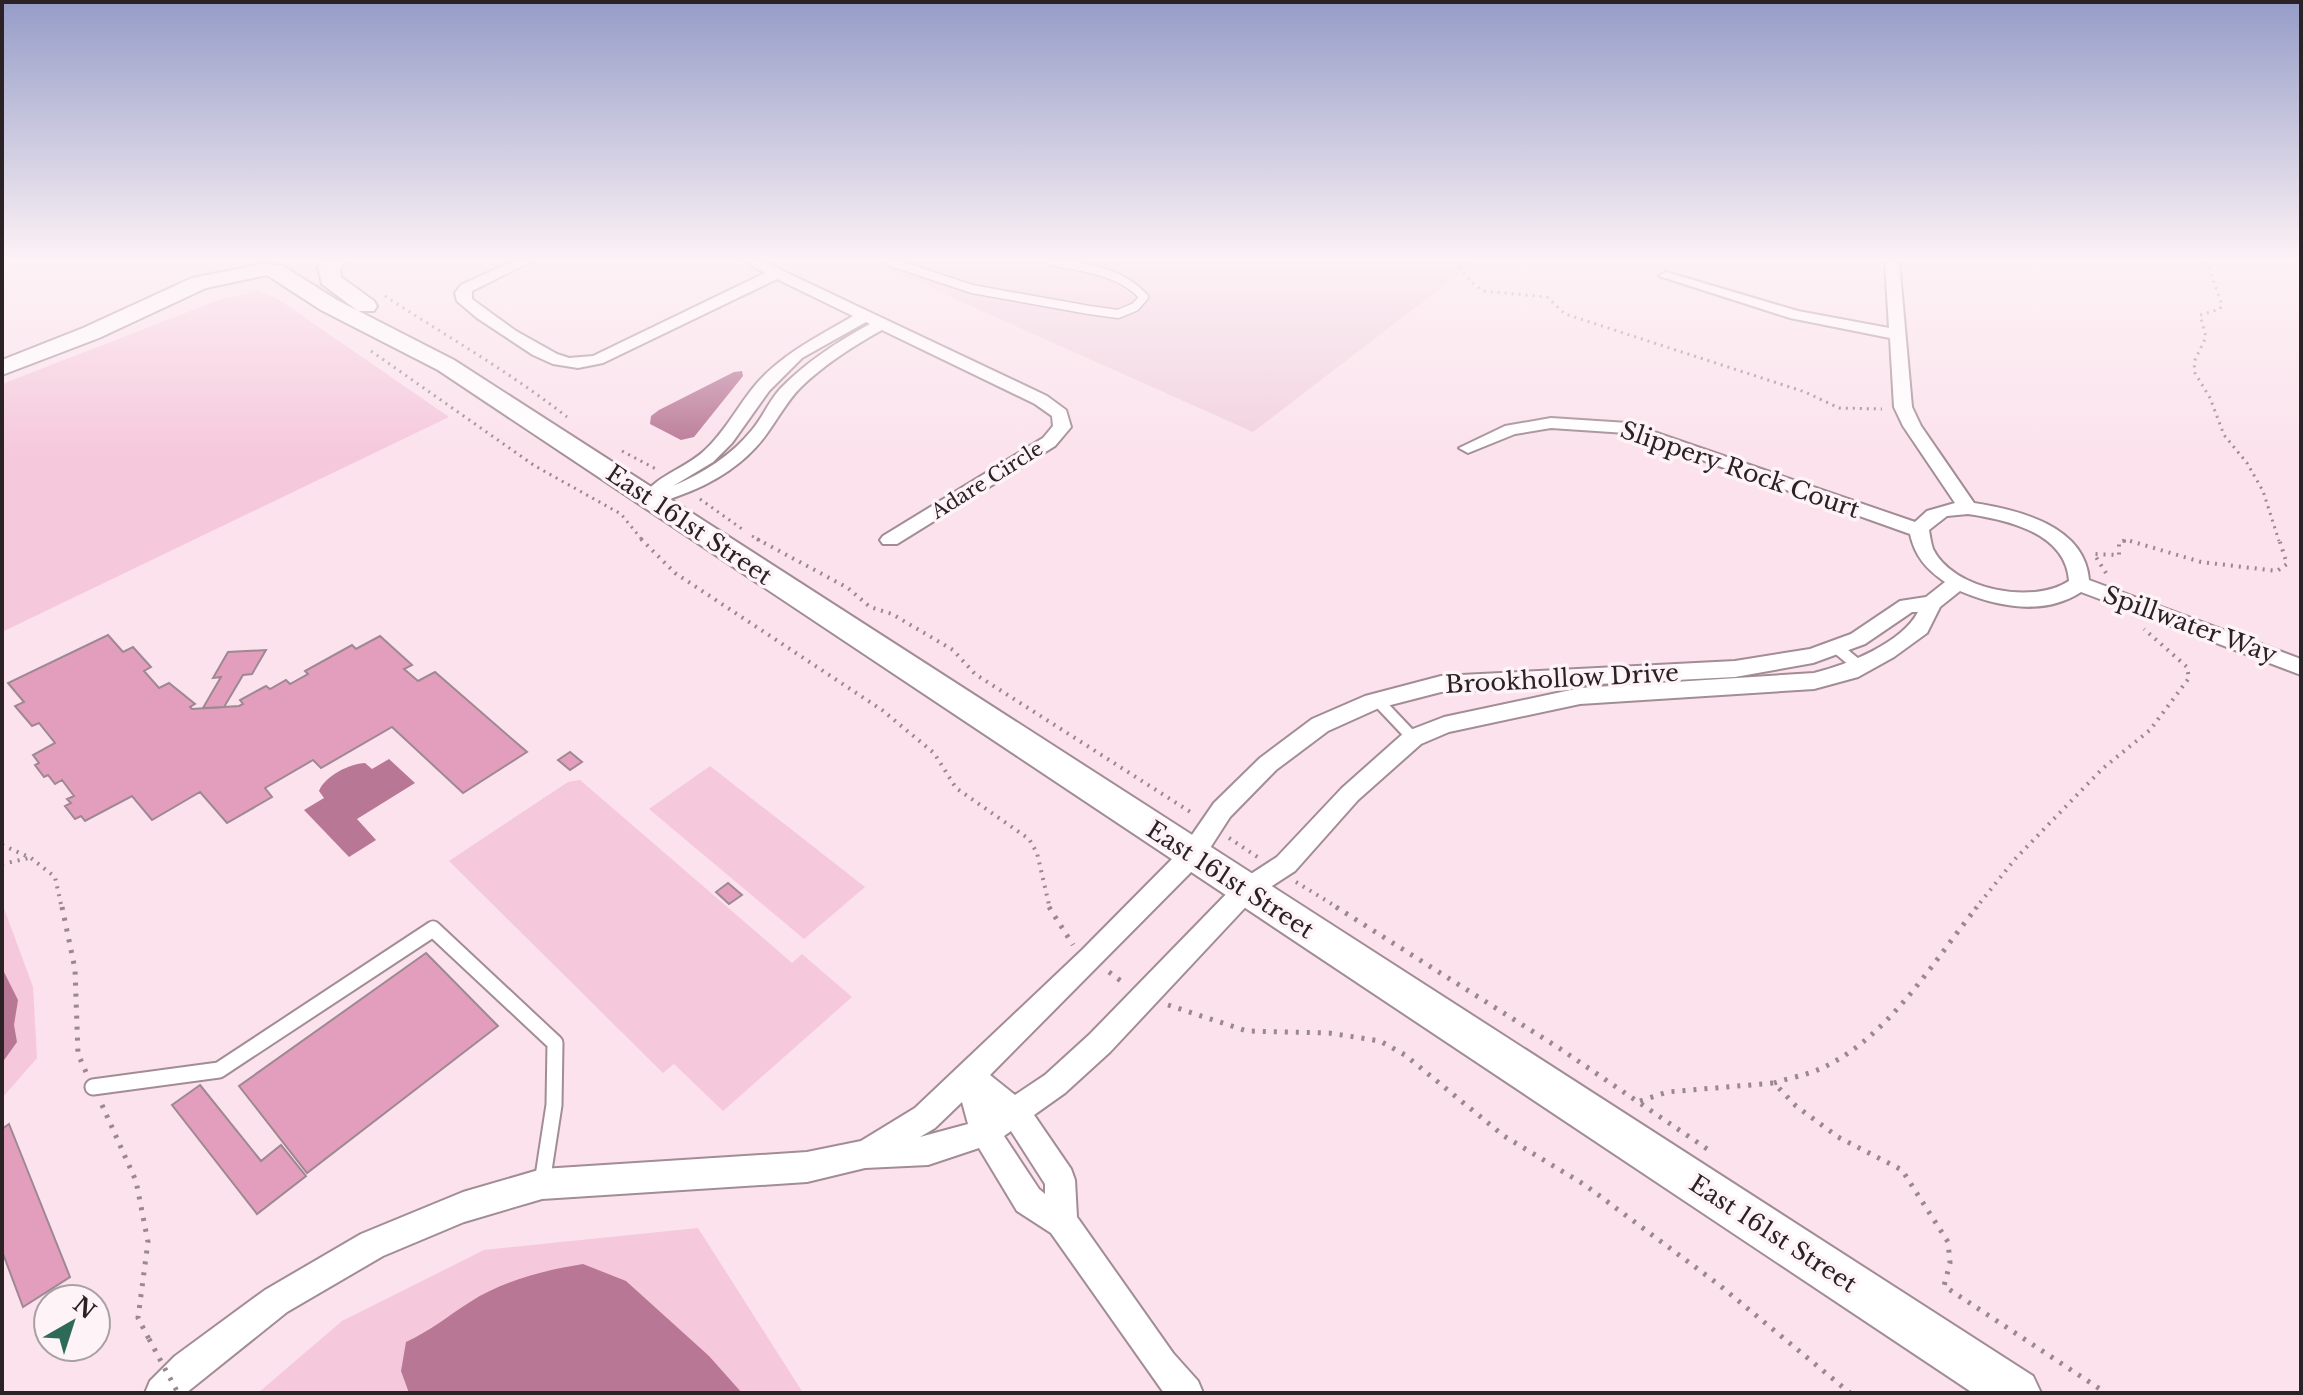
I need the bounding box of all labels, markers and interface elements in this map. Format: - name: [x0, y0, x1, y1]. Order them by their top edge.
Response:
- street label: Slippery Rock Court: [1617, 415, 1863, 524]
- street label: Adare Circle: [926, 436, 1047, 524]
- street label: East 161st Street: [601, 458, 778, 591]
- street label: Spillwater Way: [2099, 580, 2282, 670]
- street label: Brookhollow Drive: [1444, 658, 1680, 699]
- street label: East 161st Street: [1141, 815, 1319, 944]
- street label: East 161st Street: [1684, 1169, 1862, 1298]
- north arrow: [32, 1283, 112, 1363]
- text: N: [68, 1291, 101, 1325]

